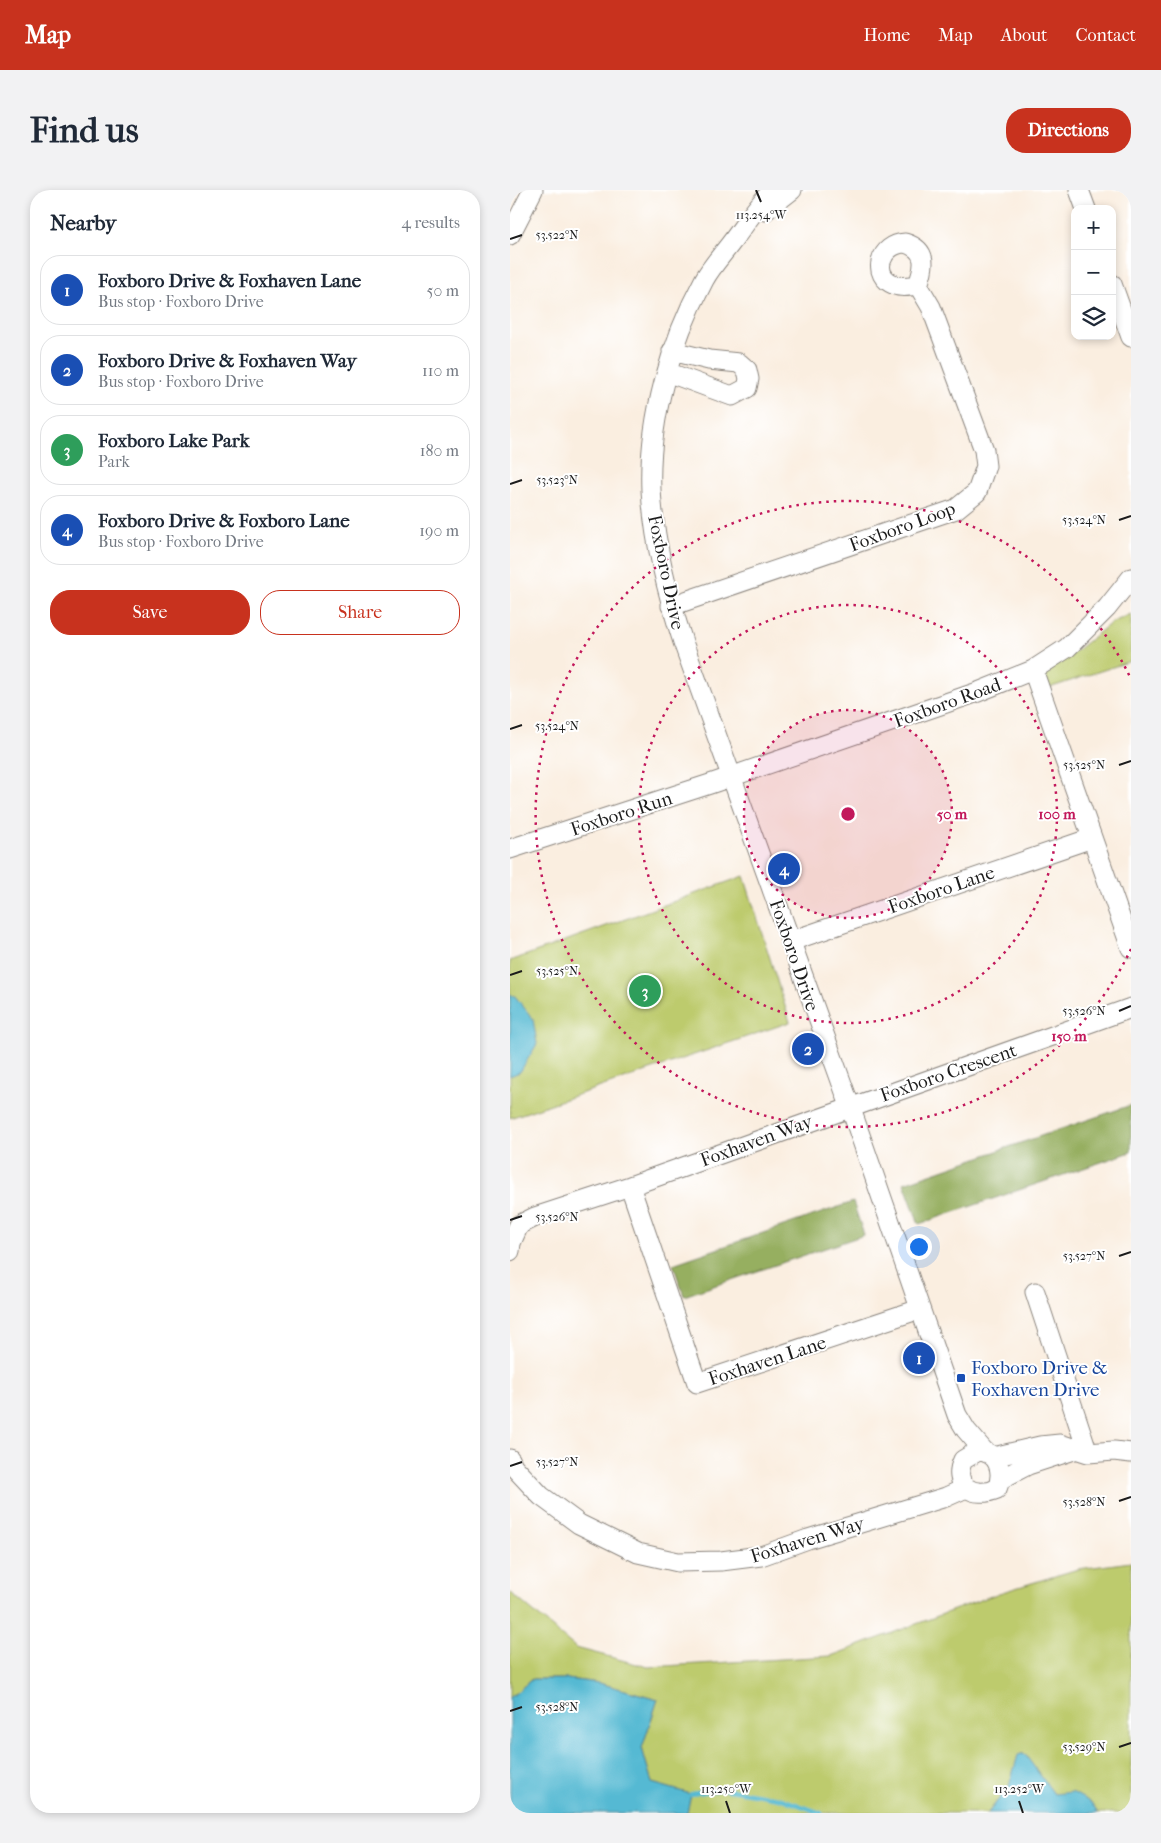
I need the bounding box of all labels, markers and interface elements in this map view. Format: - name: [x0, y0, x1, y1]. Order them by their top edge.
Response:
- text: Map: [25, 21, 71, 49]
- text: Home: [863, 25, 910, 46]
- text: Map: [938, 25, 973, 46]
- text: About: [1001, 25, 1047, 46]
- text: Contact: [1075, 25, 1136, 46]
- button: Directions: [1006, 108, 1131, 153]
- text: Find us: [30, 110, 139, 151]
- map controls: [1071, 205, 1116, 340]
- button: +: [1071, 205, 1116, 250]
- text: 113.254°W: [736, 208, 787, 222]
- text: Nearby: [50, 211, 116, 235]
- text: 4 results: [402, 213, 460, 232]
- text: 53.522°N: [536, 228, 578, 242]
- button: −: [1071, 250, 1116, 295]
- text: Foxboro Drive & Foxhaven Lane: [98, 270, 361, 292]
- text: 1: [64, 281, 70, 300]
- text: 50 m: [427, 281, 459, 300]
- text: Bus stop · Foxboro Drive: [98, 292, 264, 311]
- button: layers: [1071, 295, 1116, 340]
- text: Foxboro Drive & Foxhaven Way: [98, 350, 357, 372]
- text: 2: [63, 361, 71, 380]
- text: 110 m: [422, 361, 459, 380]
- text: Bus stop · Foxboro Drive: [98, 372, 264, 391]
- text: Foxboro Lake Park: [98, 430, 249, 452]
- text: 3: [64, 441, 70, 460]
- text: 180 m: [420, 441, 459, 460]
- text: Park: [98, 452, 130, 471]
- text: 53.523°N: [536, 473, 578, 487]
- street label: Foxboro Loop: [846, 498, 958, 556]
- text: Foxboro Drive & Foxboro Lane: [98, 510, 350, 532]
- street label: Foxboro Drive: [643, 513, 689, 632]
- text: 53.524°N: [1062, 513, 1106, 527]
- text: 4: [62, 521, 72, 540]
- text: 190 m: [419, 521, 459, 540]
- text: Bus stop · Foxboro Drive: [98, 532, 264, 551]
- button: Save: [50, 590, 250, 635]
- button: Share: [260, 590, 460, 635]
- street label: Foxboro Road: [891, 673, 1005, 733]
- text: 53.524°N: [535, 719, 579, 733]
- text: 53.525°N: [1063, 758, 1105, 772]
- street label: Foxboro Run: [568, 787, 675, 841]
- centre of rings: [839, 805, 857, 823]
- text: 50 m: [937, 805, 968, 823]
- text: 100 m: [1038, 805, 1076, 823]
- pin: 4: [768, 850, 800, 888]
- street label: Foxboro Lane: [885, 861, 997, 918]
- street label: Foxboro Drive: [765, 897, 823, 1014]
- text: 53.525°N: [536, 964, 578, 978]
- pin: 3: [629, 972, 661, 1010]
- text: 53.526°N: [1062, 1004, 1106, 1018]
- text: 150 m: [1051, 1027, 1087, 1045]
- pin: 2: [792, 1030, 824, 1068]
- street label: Foxboro Crescent: [877, 1039, 1020, 1107]
- street label: Foxhaven Way: [697, 1110, 816, 1171]
- text: 53.526°N: [535, 1210, 579, 1224]
- your location: [906, 1234, 932, 1260]
- text: 53.527°N: [1063, 1249, 1105, 1263]
- street label: Foxhaven Lane: [706, 1332, 829, 1390]
- pin: 1: [903, 1339, 935, 1377]
- place label: Foxboro Drive & Foxhaven Drive: [971, 1357, 1107, 1401]
- marker: Foxboro Drive & Foxhaven Drive: [955, 1372, 967, 1384]
- text: 53.527°N: [536, 1455, 578, 1469]
- text: 53.528°N: [1063, 1495, 1105, 1509]
- street label: Foxhaven Way: [748, 1512, 868, 1568]
- text: 53.528°N: [536, 1700, 578, 1714]
- text: 53.529°N: [1062, 1740, 1106, 1754]
- text: 113.250°W: [701, 1782, 752, 1796]
- text: 113.252°W: [994, 1782, 1045, 1796]

